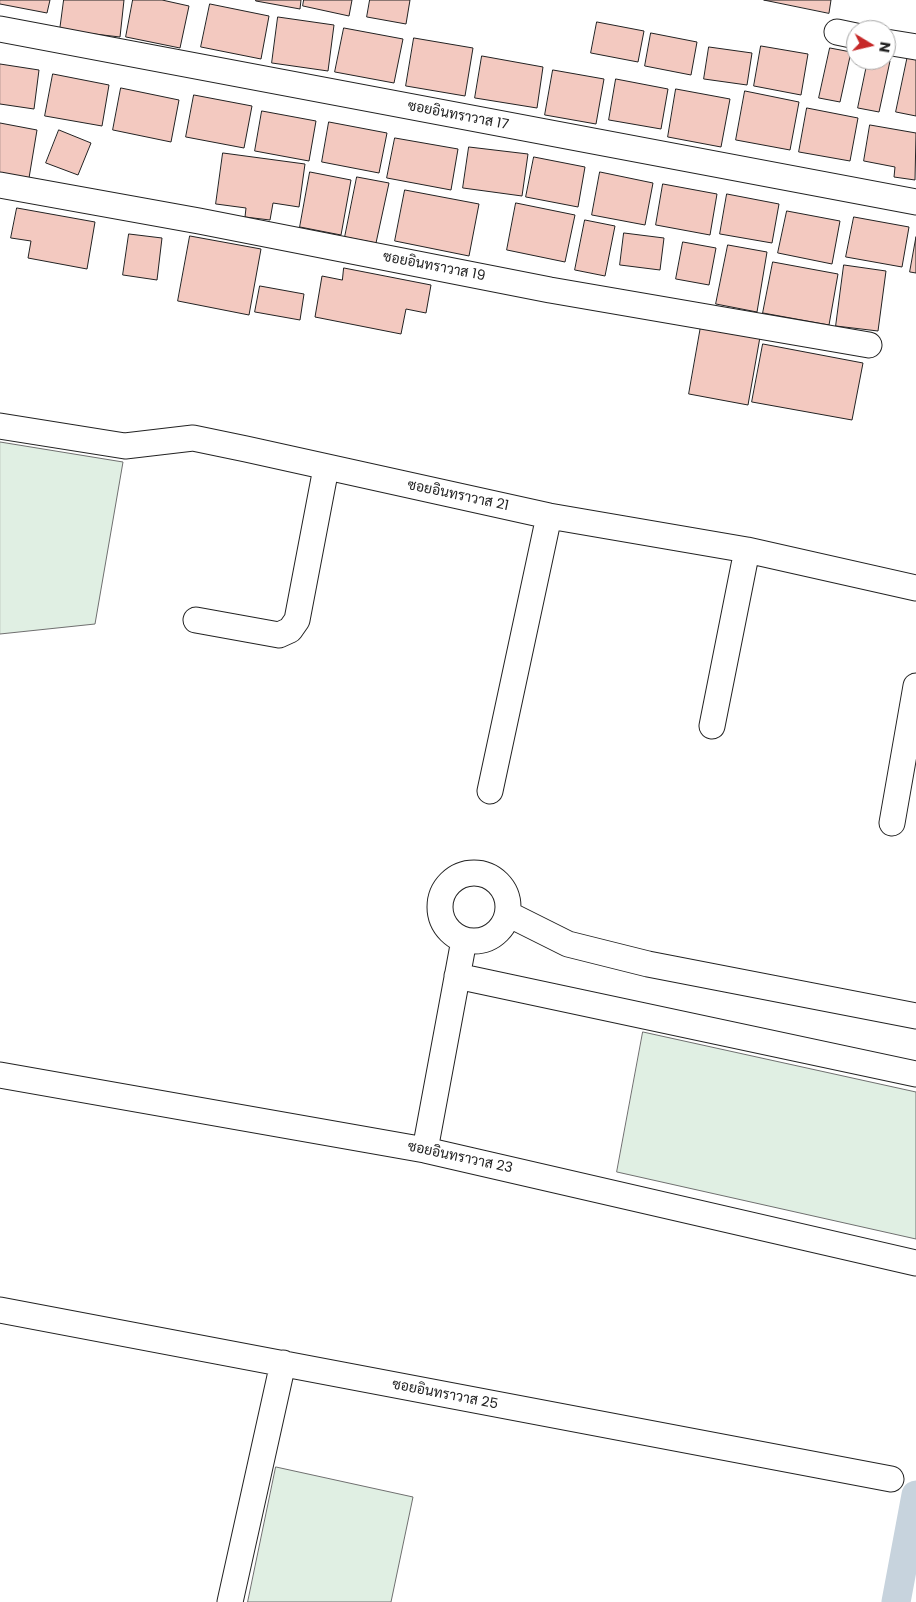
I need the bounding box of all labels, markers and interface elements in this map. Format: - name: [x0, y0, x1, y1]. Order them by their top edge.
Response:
- north arrow: [846, 20, 896, 70]
- text: N: [874, 40, 896, 54]
- street label: ซอยอินทราวาส 17: [406, 98, 510, 134]
- street label: ซอยอินทราวาส 19: [381, 249, 487, 285]
- street label: ซอยอินทราวาส 21: [406, 477, 510, 515]
- street label: ซอยอินทราวาส 23: [406, 1139, 514, 1177]
- street label: ซอยอินทราวาส 25: [391, 1377, 499, 1413]

